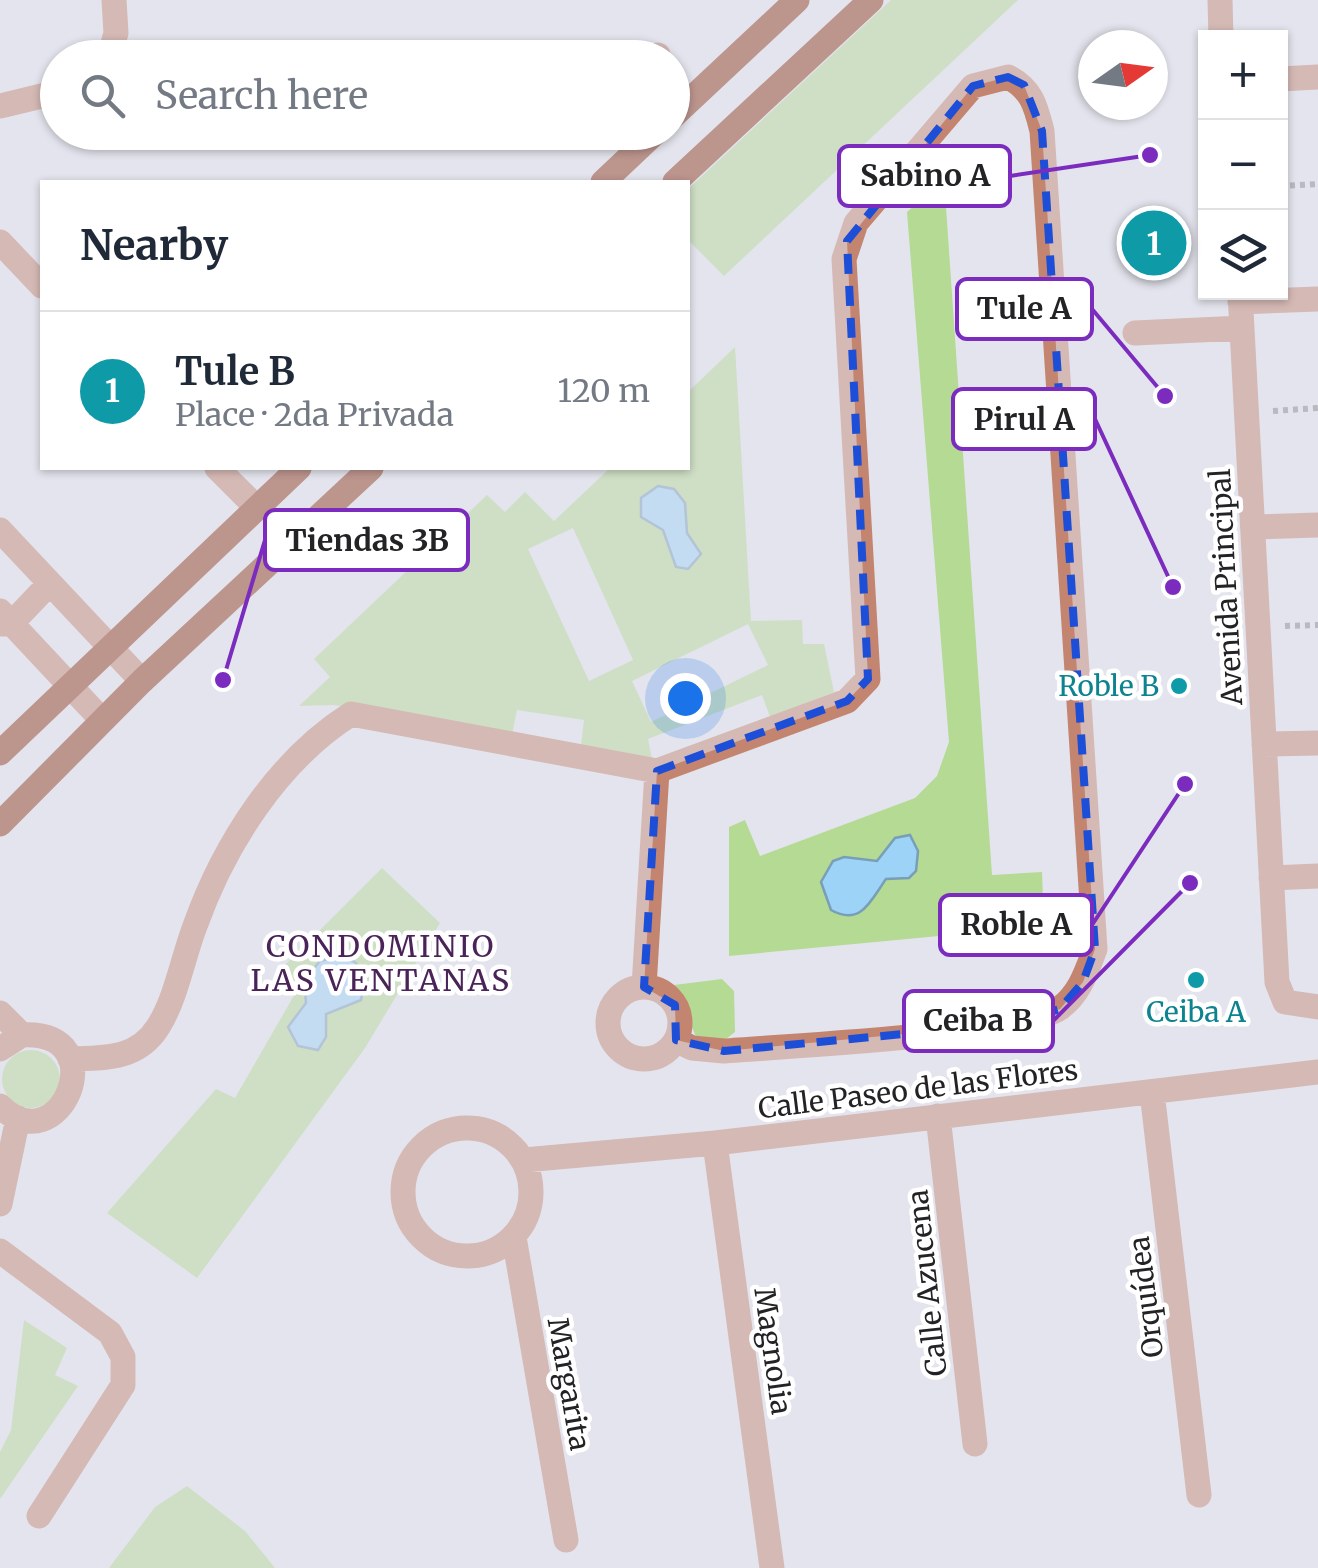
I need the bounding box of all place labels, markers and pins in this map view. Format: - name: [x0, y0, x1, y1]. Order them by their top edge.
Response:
- callout: Sabino A: [839, 146, 1010, 206]
- pin: 1: [1122, 206, 1186, 280]
- callout: Tule A: [957, 279, 1092, 339]
- callout: Pirul A: [953, 389, 1095, 449]
- callout: Tiendas 3B: [265, 510, 468, 570]
- place label: Roble B: [1058, 668, 1159, 704]
- marker: Roble B: [1168, 675, 1190, 697]
- callout: Roble A: [940, 895, 1092, 955]
- marker: Ceiba A: [1185, 969, 1207, 991]
- callout: Ceiba B: [904, 991, 1053, 1051]
- place label: Ceiba A: [1146, 994, 1246, 1030]

